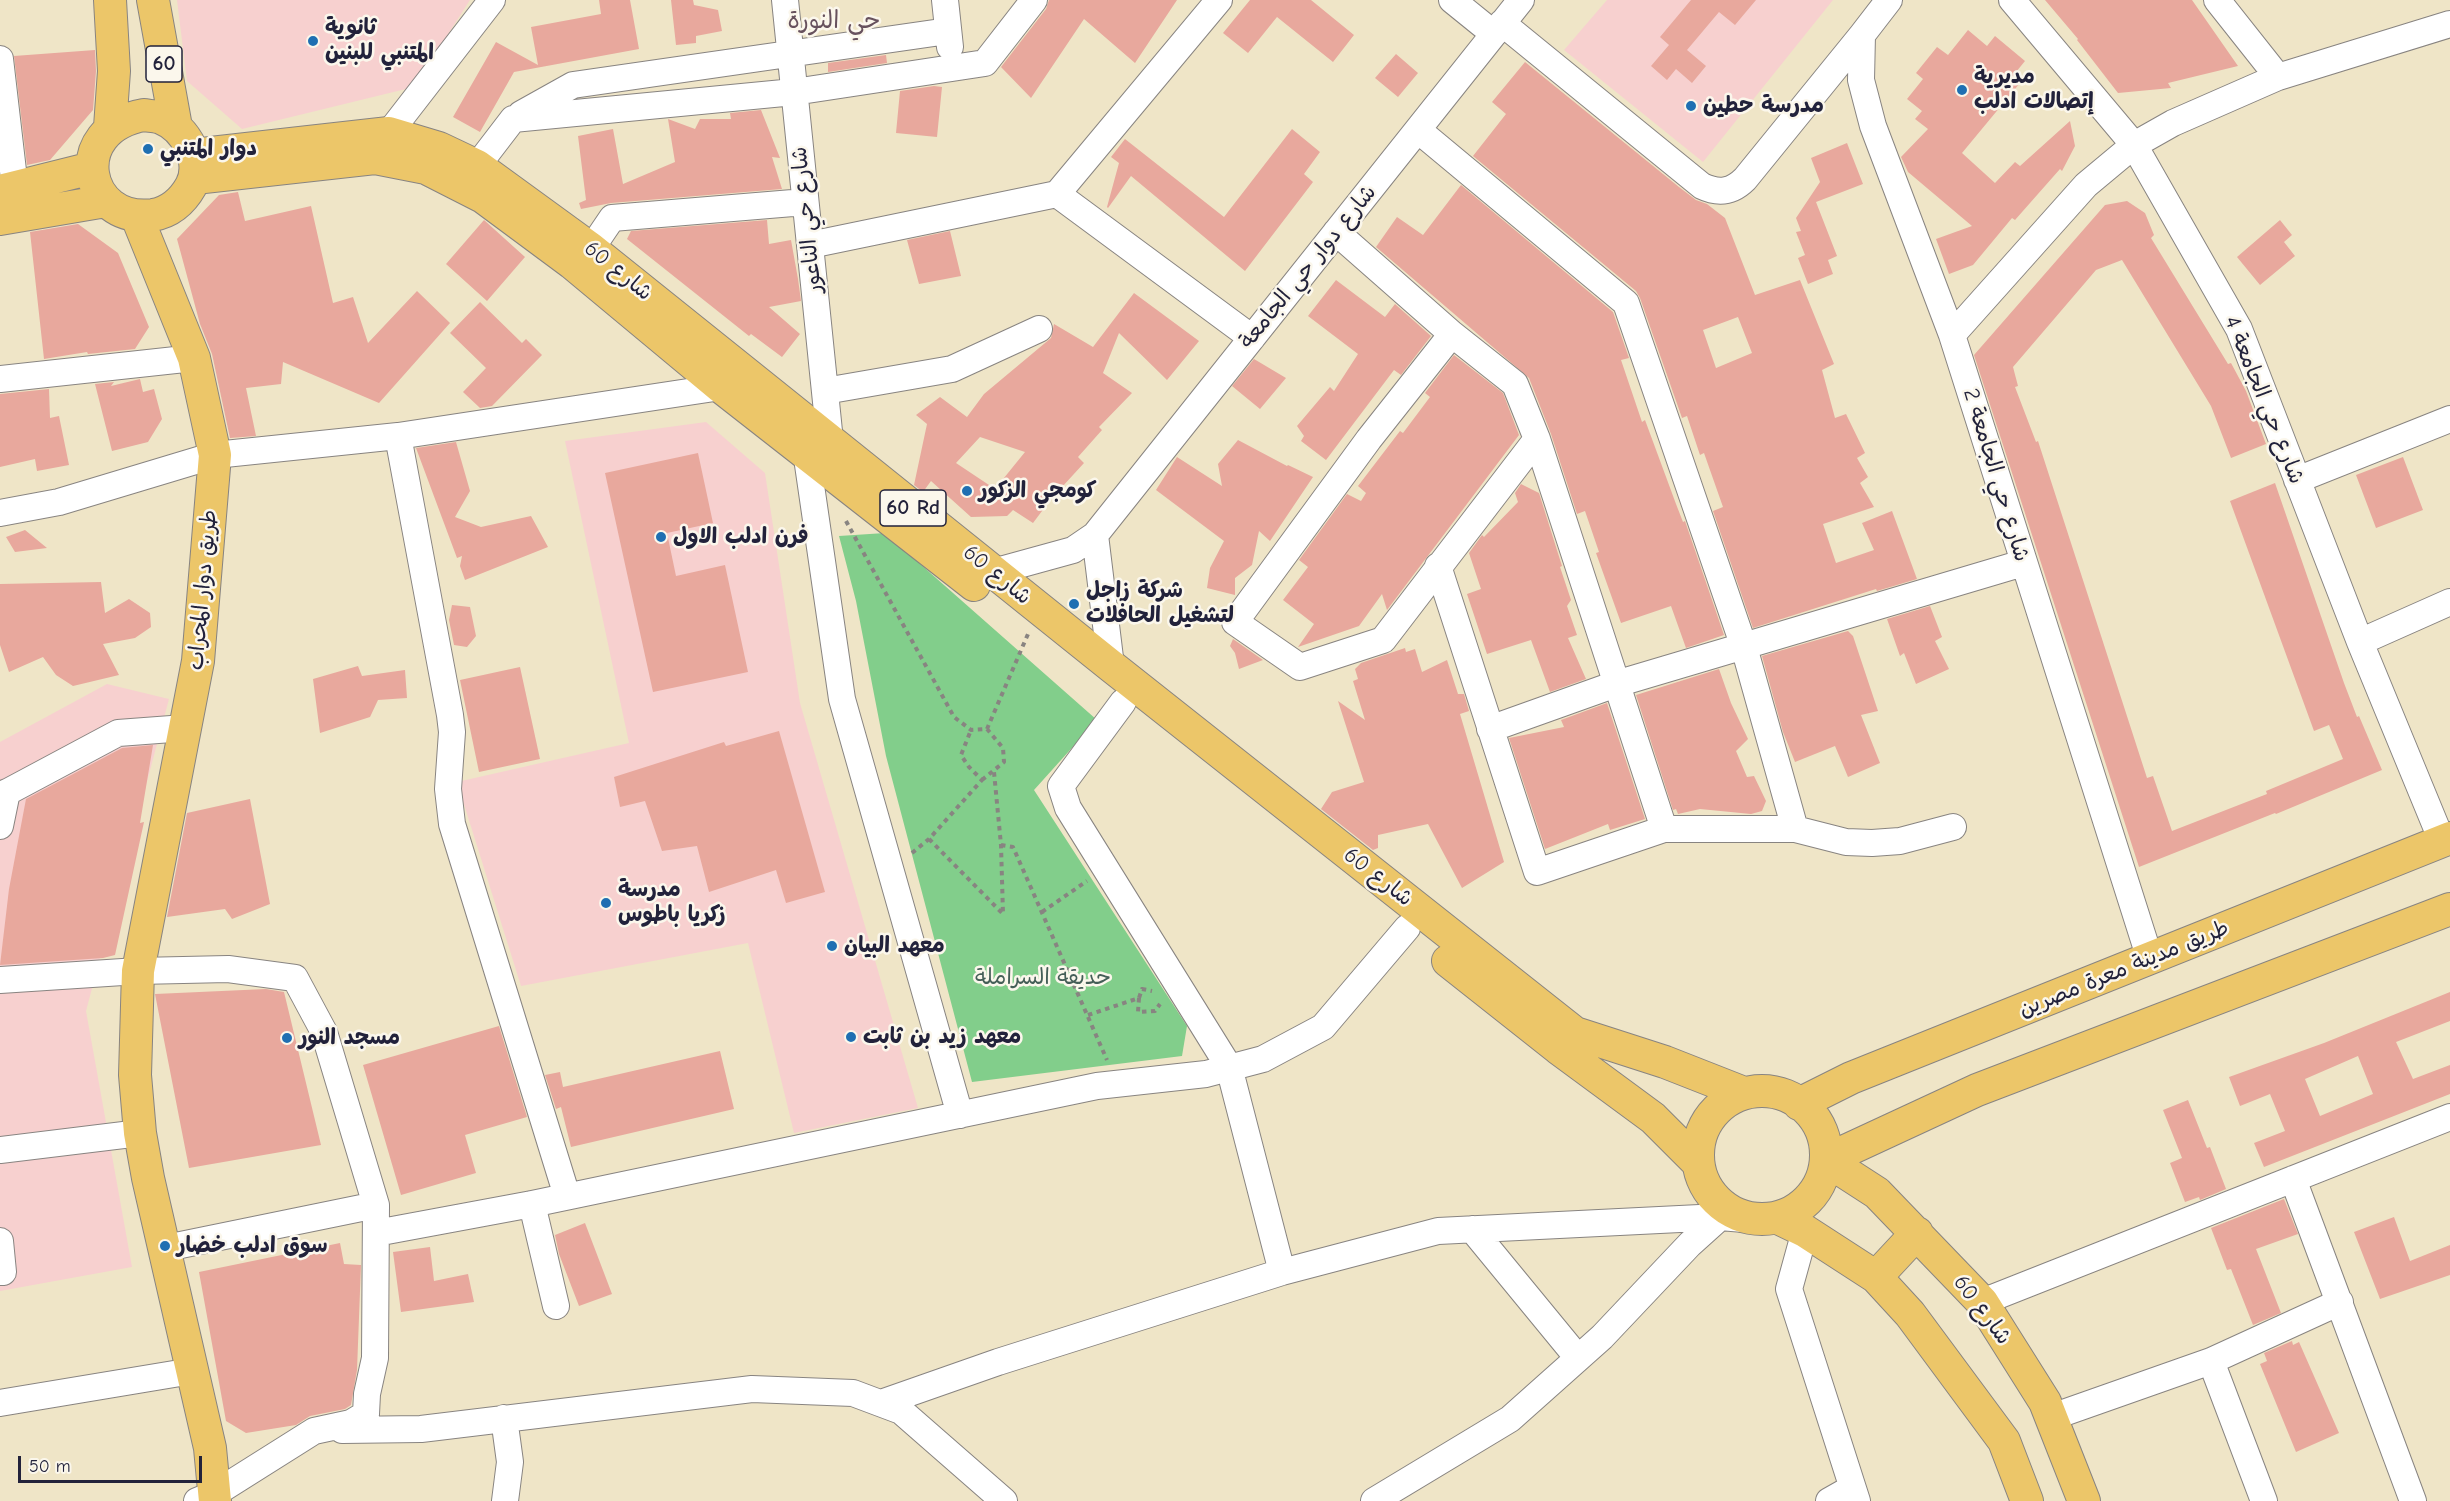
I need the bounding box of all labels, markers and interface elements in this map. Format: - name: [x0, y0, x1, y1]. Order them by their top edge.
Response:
- district label: حي النورة: [788, 7, 880, 35]
- place label: ثانوية المتنبي للبنين: [325, 15, 434, 66]
- marker: ثانوية المتنبي للبنين: [306, 34, 320, 48]
- road number: 60: [146, 46, 182, 82]
- place label: مديرية إتصالات ادلب: [1974, 64, 2094, 116]
- marker: مديرية إتصالات ادلب: [1955, 83, 1969, 97]
- place label: مدرسة حطين: [1703, 93, 1824, 119]
- marker: مدرسة حطين: [1684, 99, 1698, 113]
- place label: دوار المتنبي: [160, 136, 257, 162]
- marker: دوار المتنبي: [141, 142, 155, 156]
- street label: شارع حي الناعور: [786, 145, 828, 295]
- street label: شارع دوار حي الجامعة: [1234, 180, 1382, 354]
- street label: شارع 60: [578, 235, 658, 307]
- street label: شارع حي الجامعة 4: [2218, 312, 2310, 488]
- street label: شارع حي الجامعة 2: [1957, 385, 2035, 565]
- place label: كومجي الزكور: [979, 478, 1097, 504]
- marker: كومجي الزكور: [960, 484, 974, 498]
- road number: 60 Rd: [880, 490, 946, 526]
- street label: طريق دوار المحراب: [183, 509, 223, 671]
- place label: فرن ادلب الاول: [673, 524, 808, 550]
- marker: فرن ادلب الاول: [654, 530, 668, 544]
- street label: شارع 60: [957, 539, 1037, 611]
- place label: شركة زاجل لتشغيل الحافلات: [1086, 578, 1234, 630]
- marker: شركة زاجل لتشغيل الحافلات: [1067, 597, 1081, 611]
- street label: شارع 60: [1338, 842, 1418, 912]
- place label: مدرسة زكريا باطوس: [618, 877, 726, 928]
- marker: مدرسة زكريا باطوس: [599, 896, 613, 910]
- street label: طريق مدينة معرة مصرين: [2015, 915, 2233, 1023]
- place label: معهد البيان: [844, 933, 945, 959]
- marker: معهد البيان: [825, 939, 839, 953]
- park label: حديقة السراملة: [975, 965, 1111, 991]
- place label: معهد زيد بن ثابت: [863, 1024, 1021, 1050]
- place label: مسجد النور: [299, 1025, 400, 1051]
- marker: معهد زيد بن ثابت: [844, 1030, 858, 1044]
- marker: مسجد النور: [280, 1031, 294, 1045]
- place label: سوق ادلب خضار: [177, 1233, 328, 1259]
- marker: سوق ادلب خضار: [158, 1239, 172, 1253]
- street label: شارع 60: [1947, 1270, 2017, 1350]
- scale bar: [21, 1444, 206, 1482]
- text: 50 m: [29, 1456, 71, 1477]

